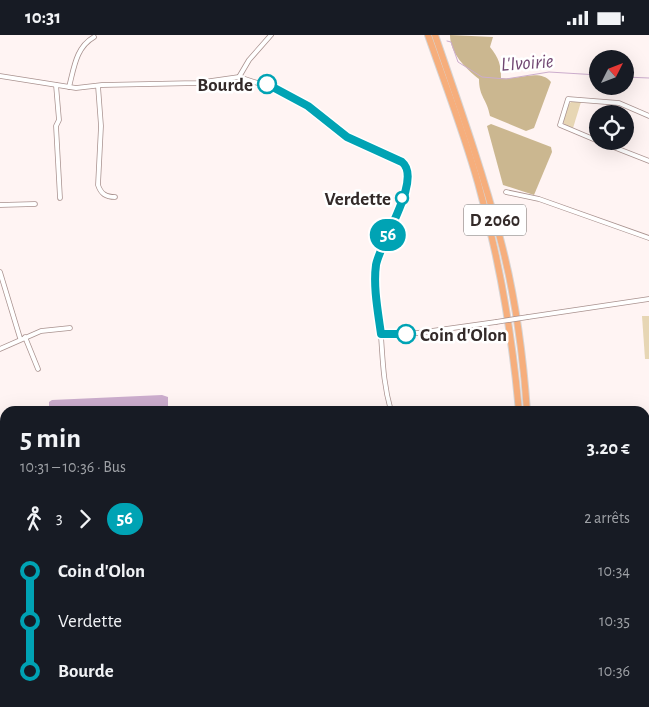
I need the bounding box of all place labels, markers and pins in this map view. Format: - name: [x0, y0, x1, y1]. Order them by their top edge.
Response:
- marker: Bourde: [257, 74, 277, 94]
- place label: Bourde: [197, 76, 253, 95]
- place label: Verdette: [325, 190, 391, 209]
- marker: Verdette: [395, 191, 409, 205]
- marker: Coin d'Olon: [396, 324, 416, 344]
- place label: Coin d'Olon: [420, 326, 507, 345]

